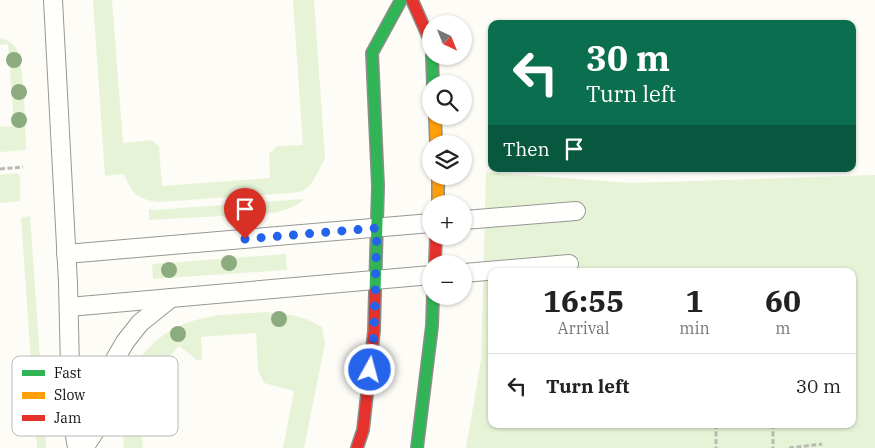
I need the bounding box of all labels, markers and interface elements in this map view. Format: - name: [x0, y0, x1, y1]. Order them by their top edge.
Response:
- north arrow: [422, 15, 472, 65]
- map controls: [422, 15, 472, 305]
- text: 30 m: [586, 35, 670, 81]
- icon: left: [503, 40, 568, 105]
- button: search: [422, 75, 472, 125]
- text: Turn left: [586, 79, 676, 108]
- button: layers: [422, 135, 472, 185]
- icon: arrive: [560, 135, 588, 163]
- text: Then: [503, 137, 550, 161]
- pin: [224, 188, 266, 239]
- icon: arrive: [231, 195, 259, 223]
- button: +: [422, 195, 472, 245]
- button: −: [422, 255, 472, 305]
- text: 16:55: [543, 281, 624, 320]
- text: 1: [686, 281, 704, 320]
- text: 60: [765, 281, 801, 320]
- text: Arrival: [558, 318, 610, 338]
- text: min: [679, 318, 710, 338]
- text: m: [775, 318, 791, 338]
- position arrow: [343, 343, 395, 395]
- legend: [12, 356, 178, 436]
- text: Fast: [54, 364, 82, 382]
- icon: left: [503, 372, 531, 400]
- text: Turn left: [546, 374, 629, 398]
- text: 30 m: [796, 374, 841, 398]
- text: Slow: [54, 386, 85, 404]
- text: Jam: [54, 409, 81, 427]

